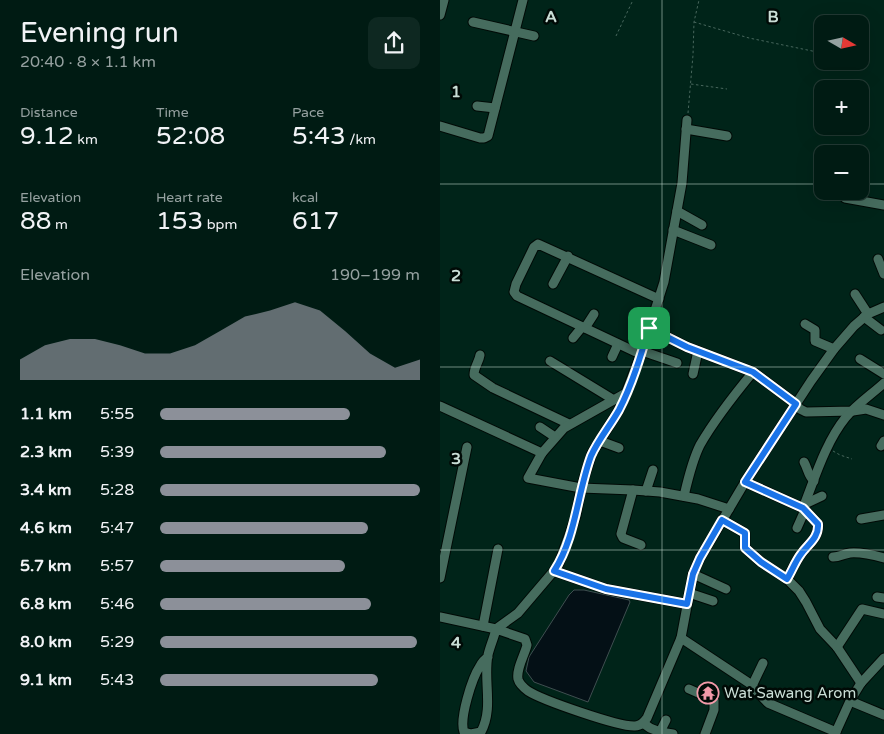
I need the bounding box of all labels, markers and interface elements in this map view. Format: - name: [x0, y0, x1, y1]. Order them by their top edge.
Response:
- text: A: [545, 7, 557, 27]
- text: B: [767, 7, 779, 27]
- north arrow: [814, 15, 869, 70]
- map controls: [814, 15, 869, 200]
- text: Evening run: [20, 16, 179, 50]
- button: share: [368, 17, 420, 69]
- text: 20:40 · 8 × 1.1 km: [20, 52, 156, 72]
- button: +: [814, 80, 869, 135]
- text: 1: [451, 82, 461, 102]
- text: Distance: [20, 104, 78, 121]
- text: Time: [156, 104, 189, 121]
- text: Pace: [292, 104, 324, 121]
- text: 9.12: [20, 121, 74, 151]
- text: 52:08: [156, 121, 225, 151]
- text: 5:43: [292, 121, 346, 151]
- text: km: [74, 131, 98, 148]
- text: /km: [346, 131, 376, 148]
- button: −: [814, 145, 869, 200]
- text: Elevation: [20, 189, 81, 206]
- text: Heart rate: [156, 189, 223, 206]
- text: kcal: [292, 189, 318, 206]
- text: 88: [20, 206, 51, 236]
- text: 153: [156, 206, 203, 236]
- text: 617: [292, 206, 339, 236]
- text: m: [51, 216, 68, 233]
- text: bpm: [203, 216, 237, 233]
- text: Elevation: [20, 265, 90, 285]
- text: 190–199 m: [330, 265, 420, 285]
- text: 2: [451, 266, 461, 286]
- pin: [628, 307, 670, 349]
- icon: arrive: [635, 314, 663, 342]
- text: 1.1 km: [20, 404, 72, 424]
- text: 5:55: [100, 404, 134, 424]
- text: 2.3 km: [20, 442, 72, 462]
- text: 5:39: [100, 442, 134, 462]
- text: 3: [451, 449, 461, 469]
- text: 3.4 km: [20, 480, 72, 500]
- text: 5:28: [100, 480, 134, 500]
- text: 4.6 km: [20, 518, 72, 538]
- text: 5:47: [100, 518, 134, 538]
- text: 5.7 km: [20, 556, 72, 576]
- text: 5:57: [100, 556, 134, 576]
- text: 6.8 km: [20, 594, 72, 614]
- text: 5:46: [100, 594, 134, 614]
- text: 8.0 km: [20, 632, 72, 652]
- text: 5:29: [100, 632, 134, 652]
- text: 4: [451, 633, 461, 653]
- text: 9.1 km: [20, 670, 72, 690]
- text: 5:43: [100, 670, 134, 690]
- temple icon: Wat Sawang Arom: [696, 681, 720, 705]
- place label: Wat Sawang Arom: [724, 684, 856, 702]

